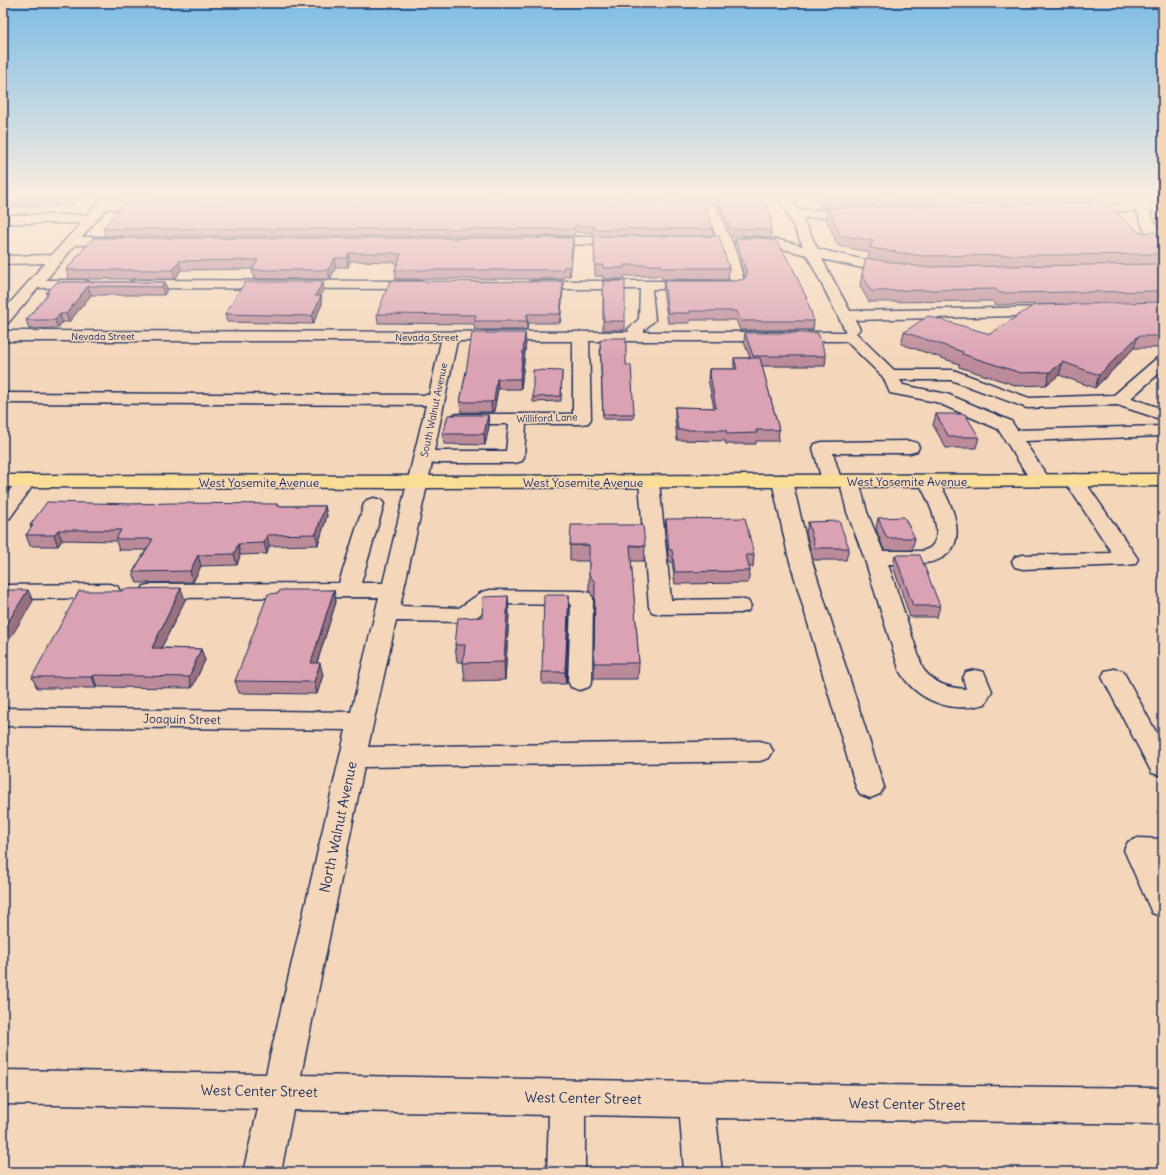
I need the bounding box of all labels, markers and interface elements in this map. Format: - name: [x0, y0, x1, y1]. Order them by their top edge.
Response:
- street label: Nevada Street: [71, 330, 135, 343]
- street label: Nevada Street: [395, 331, 459, 344]
- street label: South Walnut Avenue: [418, 362, 450, 458]
- street label: Williford Lane: [516, 410, 578, 426]
- street label: West Yosemite Avenue: [847, 474, 967, 489]
- street label: West Yosemite Avenue: [199, 475, 319, 490]
- street label: West Yosemite Avenue: [523, 475, 643, 490]
- street label: Joaquin Street: [143, 711, 221, 727]
- street label: North Walnut Avenue: [315, 760, 361, 894]
- street label: West Center Street: [200, 1081, 318, 1101]
- street label: West Center Street: [524, 1088, 642, 1108]
- street label: West Center Street: [848, 1094, 966, 1114]

